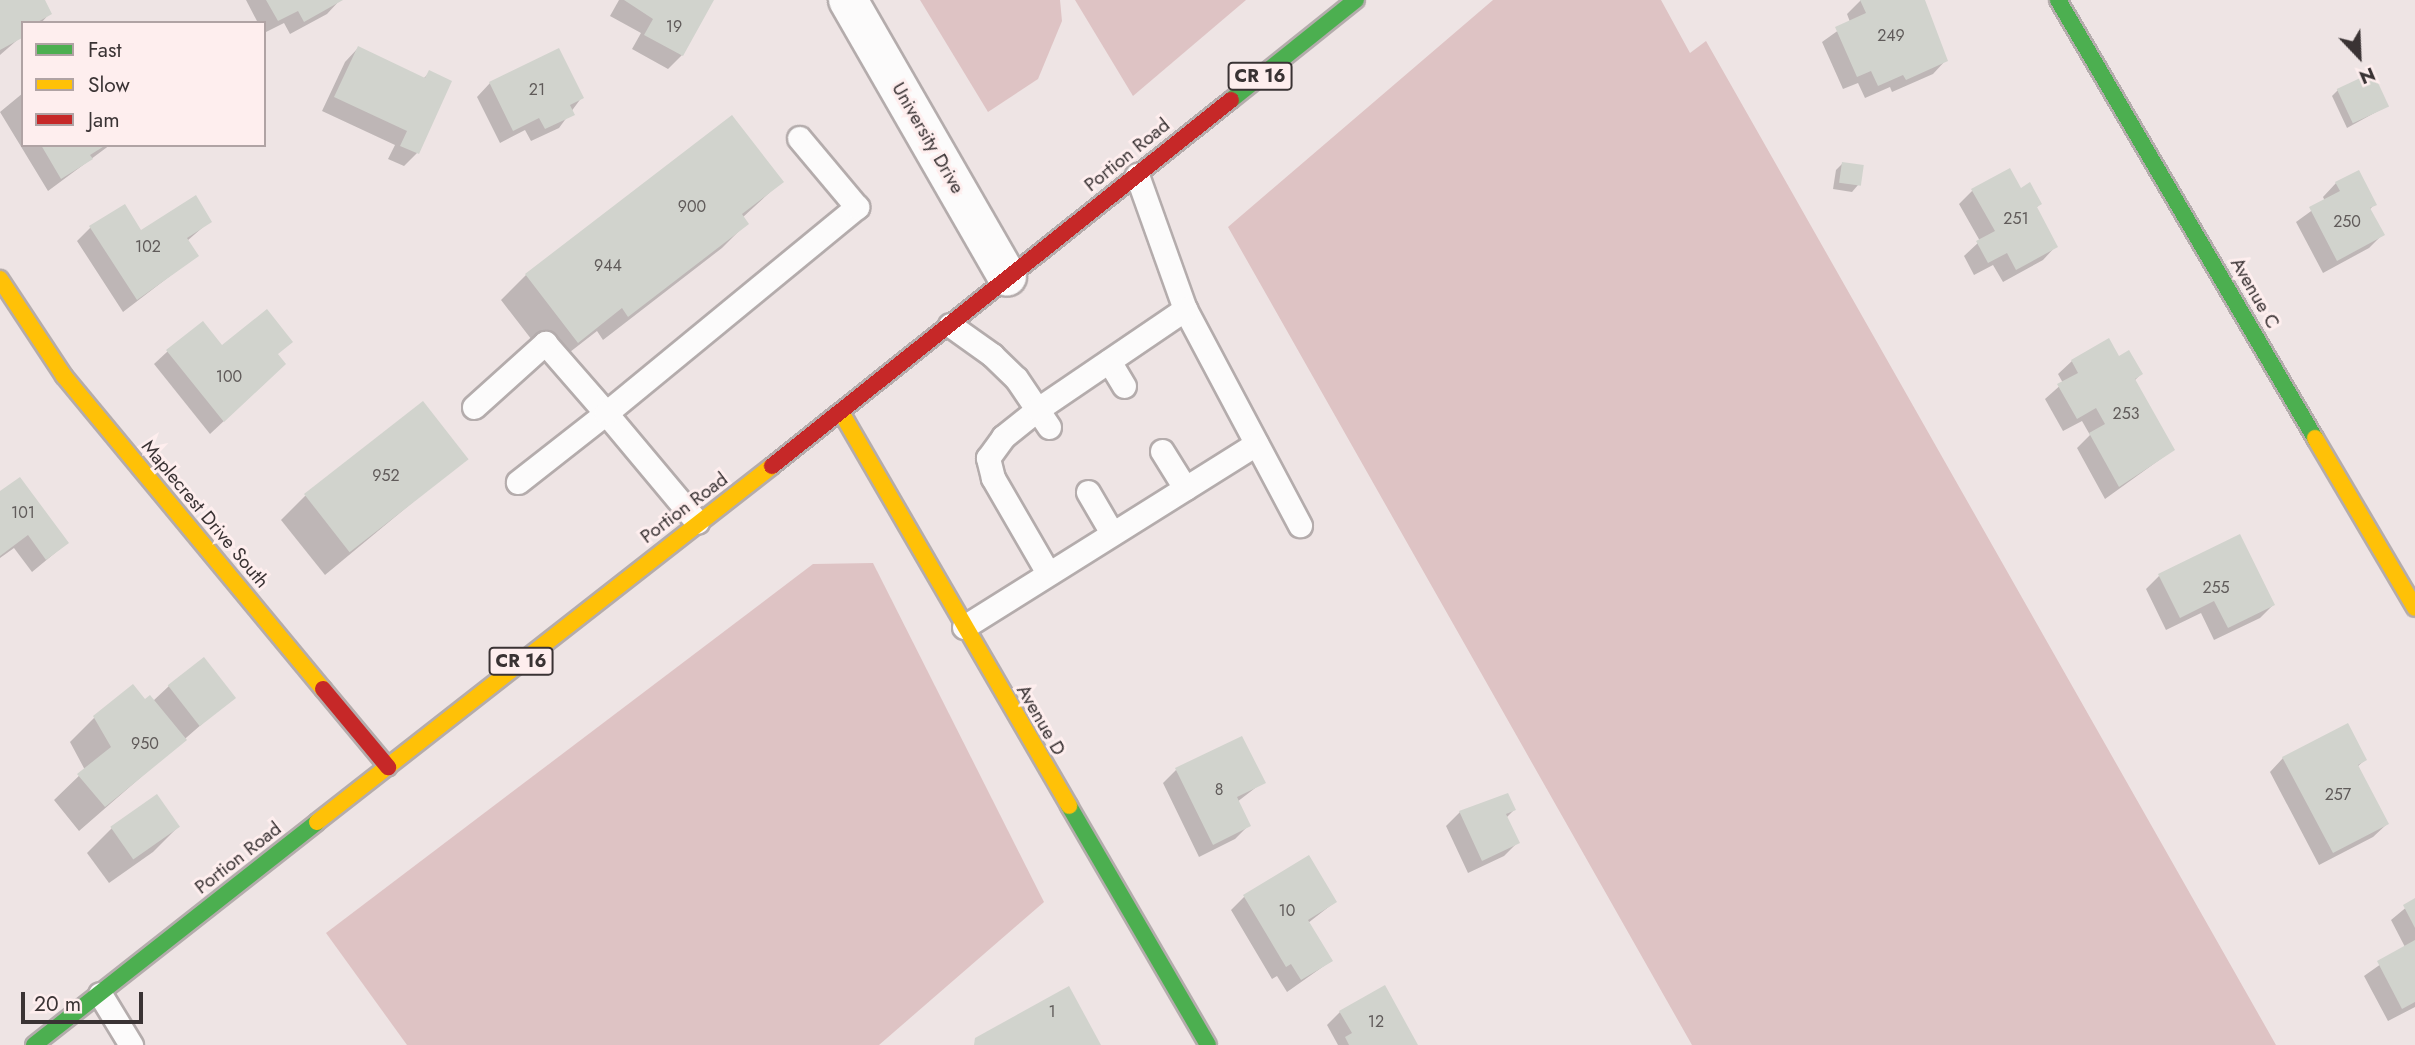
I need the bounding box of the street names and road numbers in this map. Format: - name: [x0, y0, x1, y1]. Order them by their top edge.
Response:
- road number: CR 16: [1227, 62, 1293, 90]
- street label: University Drive: [887, 78, 969, 198]
- street label: Portion Road: [1080, 114, 1174, 196]
- street label: Avenue C: [2226, 254, 2284, 332]
- street label: Maplecrest Drive South: [137, 436, 273, 592]
- street label: Portion Road: [636, 468, 732, 548]
- road number: CR 16: [488, 646, 554, 676]
- street label: Avenue D: [1012, 681, 1070, 759]
- street label: Portion Road: [190, 817, 286, 899]

